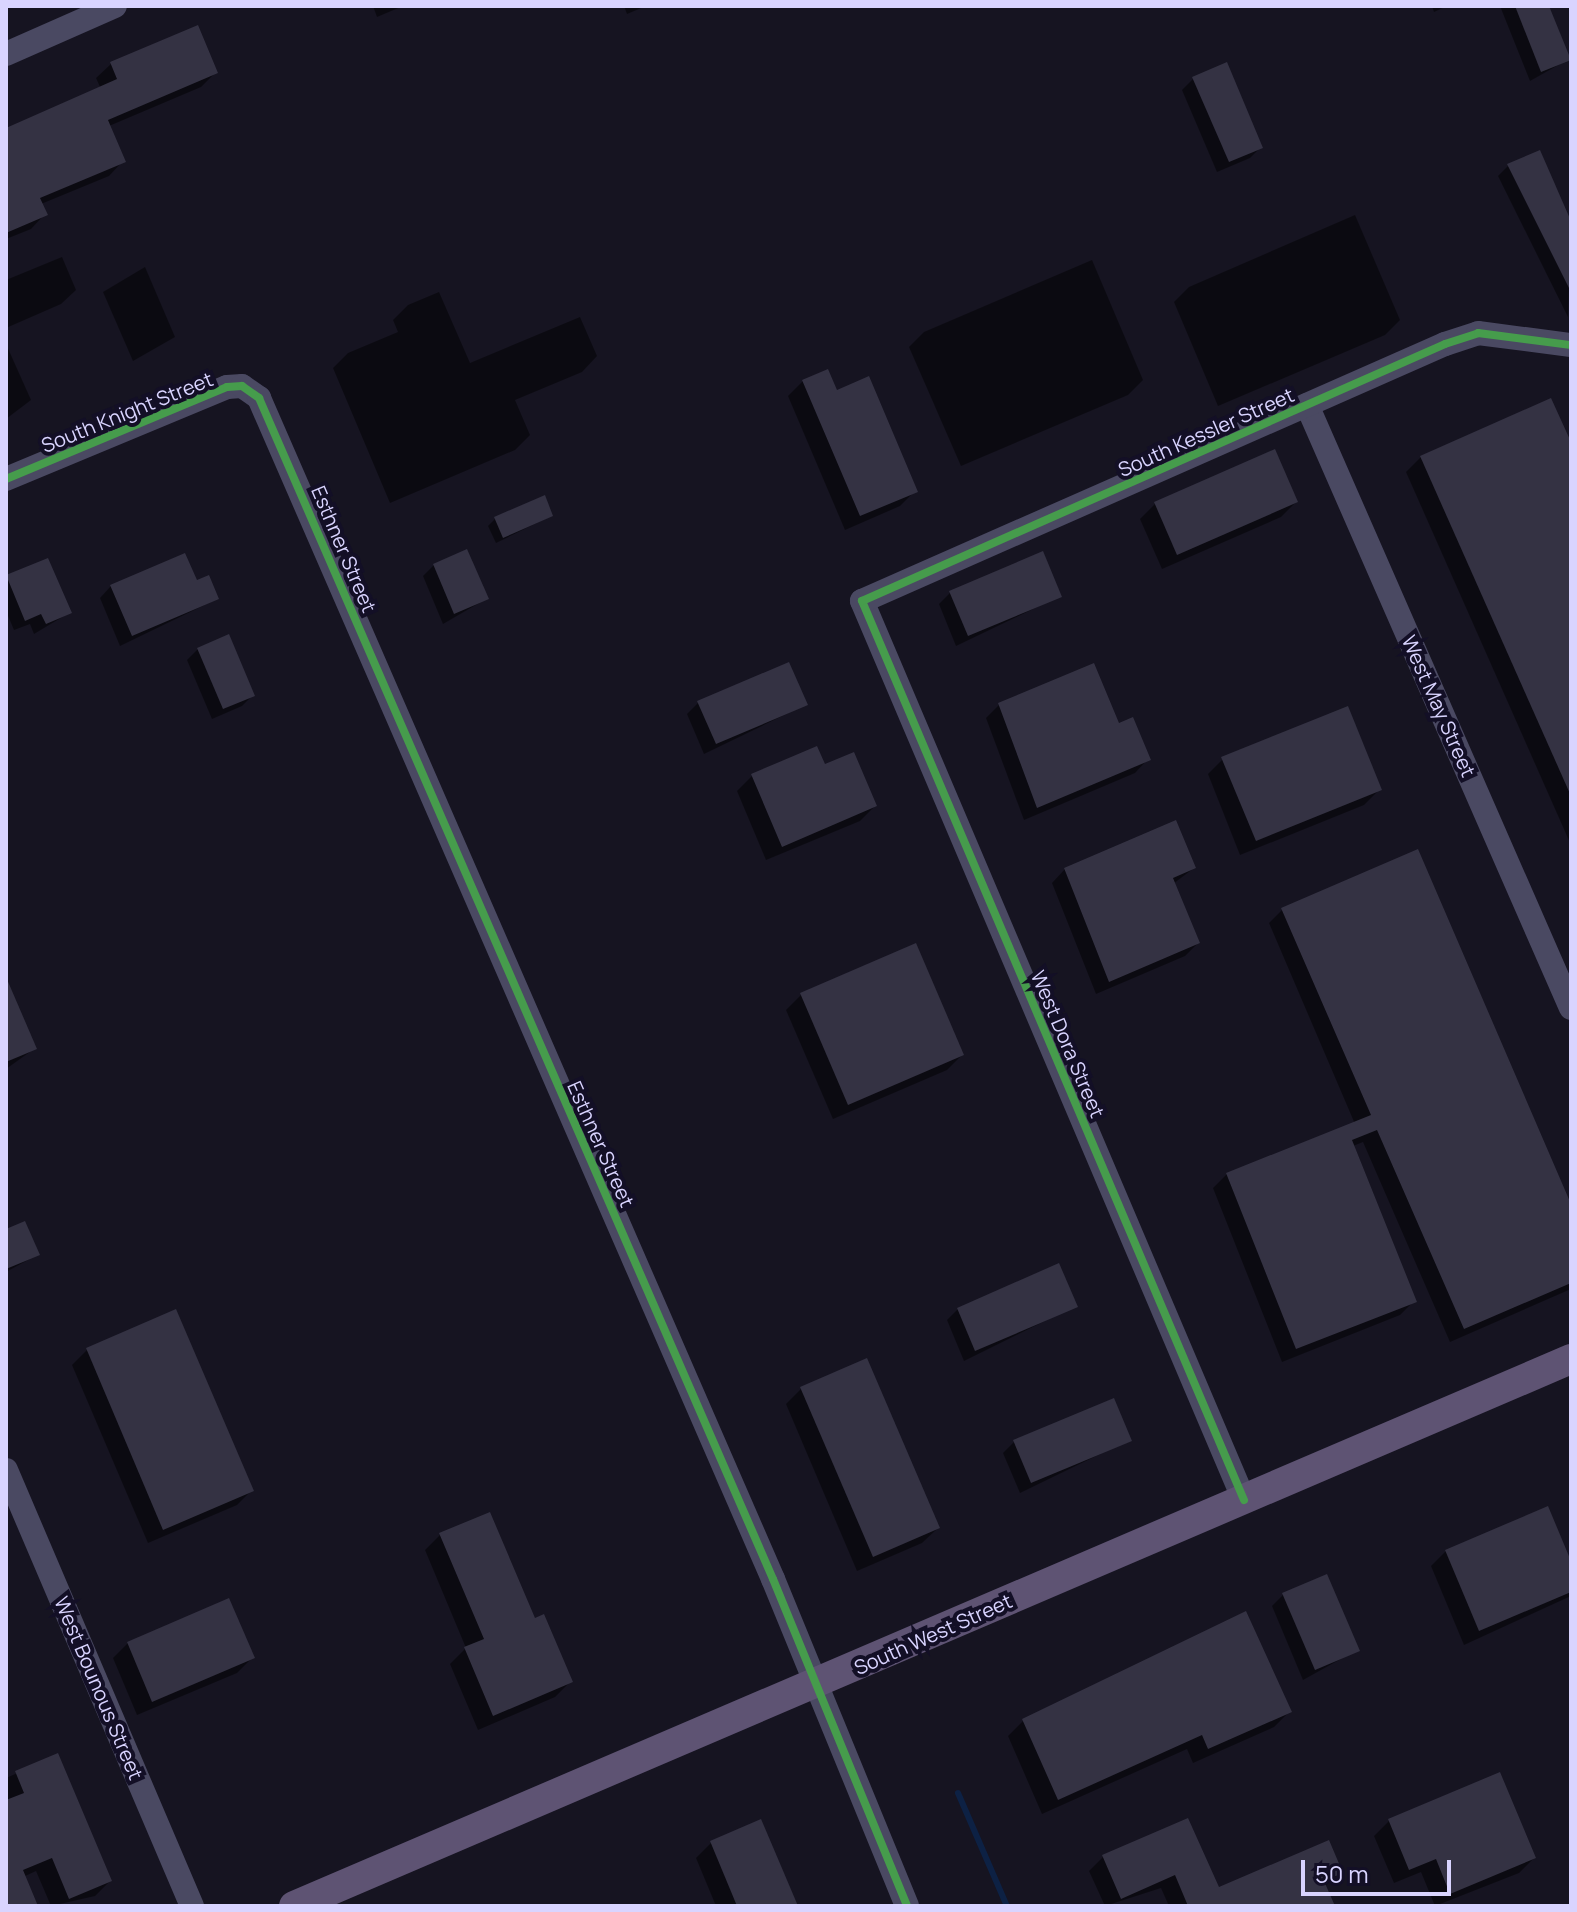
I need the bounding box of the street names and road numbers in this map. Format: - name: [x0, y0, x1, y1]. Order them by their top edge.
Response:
- street label: South Knight Street: [38, 367, 216, 457]
- street label: South Kessler Street: [1114, 382, 1298, 482]
- street label: Esthner Street: [307, 482, 381, 616]
- street label: West May Street: [1397, 632, 1481, 780]
- street label: West Dora Street: [1026, 967, 1110, 1121]
- street label: Esthner Street: [563, 1077, 639, 1211]
- street label: South West Street: [850, 1588, 1016, 1680]
- street label: West Bounous Street: [50, 1593, 148, 1783]

